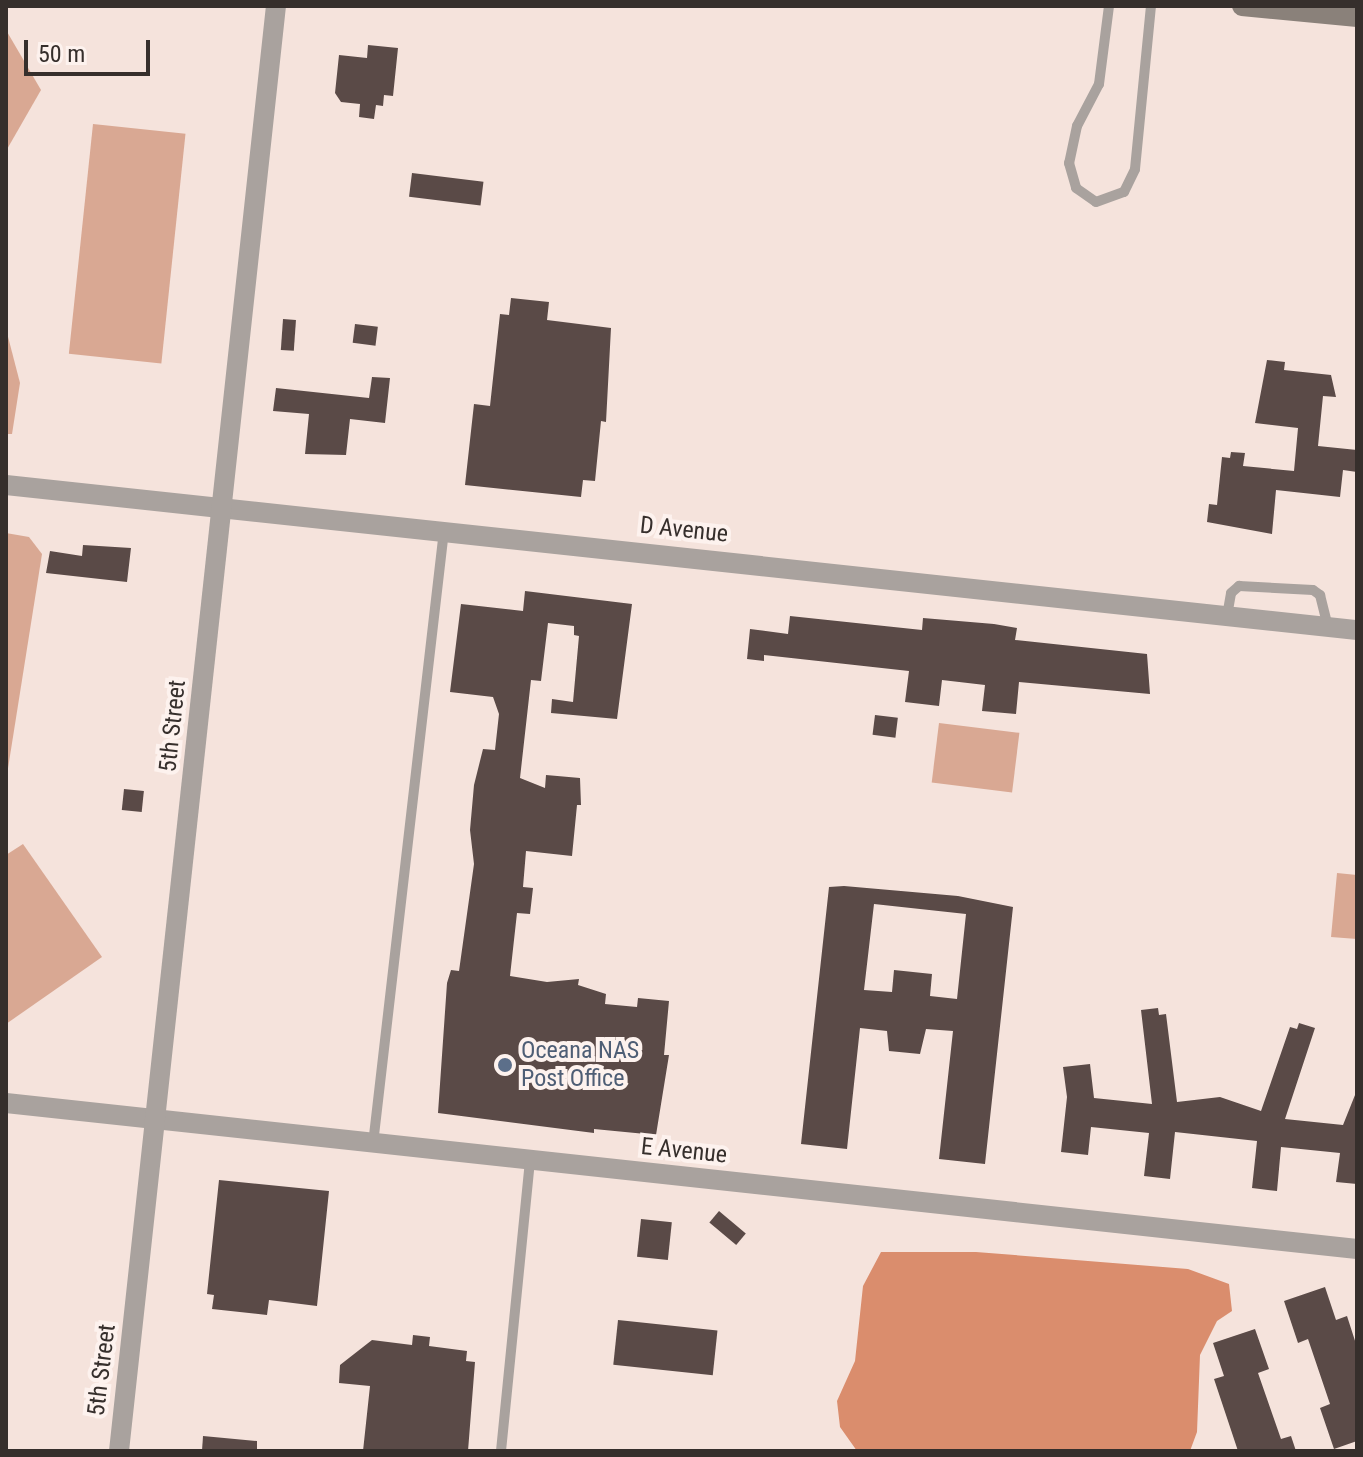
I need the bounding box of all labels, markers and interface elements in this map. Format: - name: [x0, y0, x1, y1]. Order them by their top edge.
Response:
- scale bar: [28, 24, 154, 74]
- text: 50 m: [38, 40, 85, 68]
- street label: D Avenue: [639, 511, 729, 549]
- street label: 5th Street: [154, 679, 192, 773]
- place label: Oceana NAS Post Office: [521, 1037, 639, 1093]
- marker: Oceana NAS Post Office: [496, 1056, 514, 1074]
- street label: E Avenue: [639, 1132, 729, 1170]
- street label: 5th Street: [82, 1322, 122, 1418]

